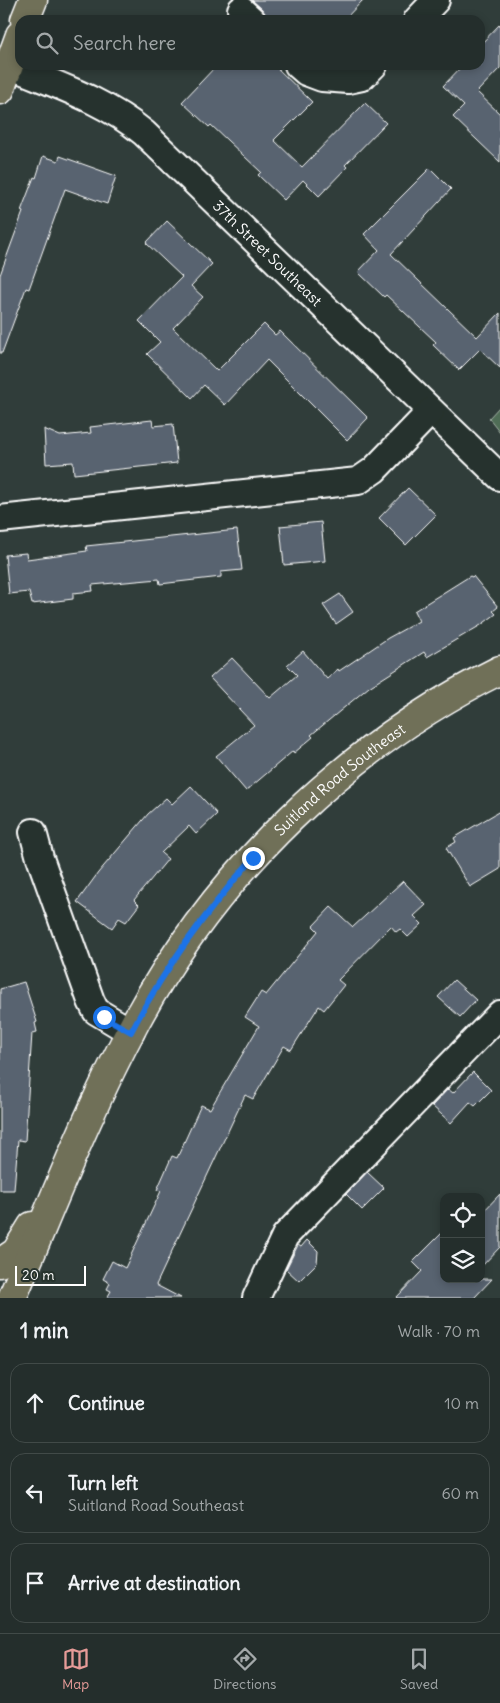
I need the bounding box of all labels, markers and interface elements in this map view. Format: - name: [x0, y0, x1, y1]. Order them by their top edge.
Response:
- search box: [15, 15, 485, 70]
- icon: search: [33, 29, 61, 57]
- text: Search here: [73, 31, 176, 55]
- street label: 37th Street Southeast: [209, 196, 326, 310]
- street label: Suitland Road Southeast: [270, 719, 408, 839]
- route end: [242, 847, 265, 870]
- route start: [93, 1006, 116, 1029]
- map controls: [440, 1193, 485, 1283]
- button: locate: [440, 1193, 485, 1238]
- button: layers: [440, 1238, 485, 1283]
- scale bar: [15, 1263, 86, 1286]
- text: 20 m: [22, 1266, 55, 1284]
- text: 1 min: [20, 1317, 69, 1344]
- text: Walk · 70 m: [398, 1321, 480, 1341]
- icon: ahead: [21, 1389, 49, 1417]
- text: Continue: [68, 1391, 145, 1415]
- text: 10 m: [444, 1393, 479, 1413]
- text: Turn left: [68, 1471, 138, 1495]
- icon: left: [21, 1479, 49, 1507]
- text: 60 m: [441, 1483, 479, 1503]
- text: Suitland Road Southeast: [68, 1495, 244, 1515]
- icon: arrive: [21, 1569, 49, 1597]
- text: Arrive at destination: [68, 1571, 241, 1595]
- tab: Map: [62, 1645, 90, 1693]
- tab: Directions: [213, 1645, 276, 1693]
- tab: Saved: [400, 1645, 438, 1693]

